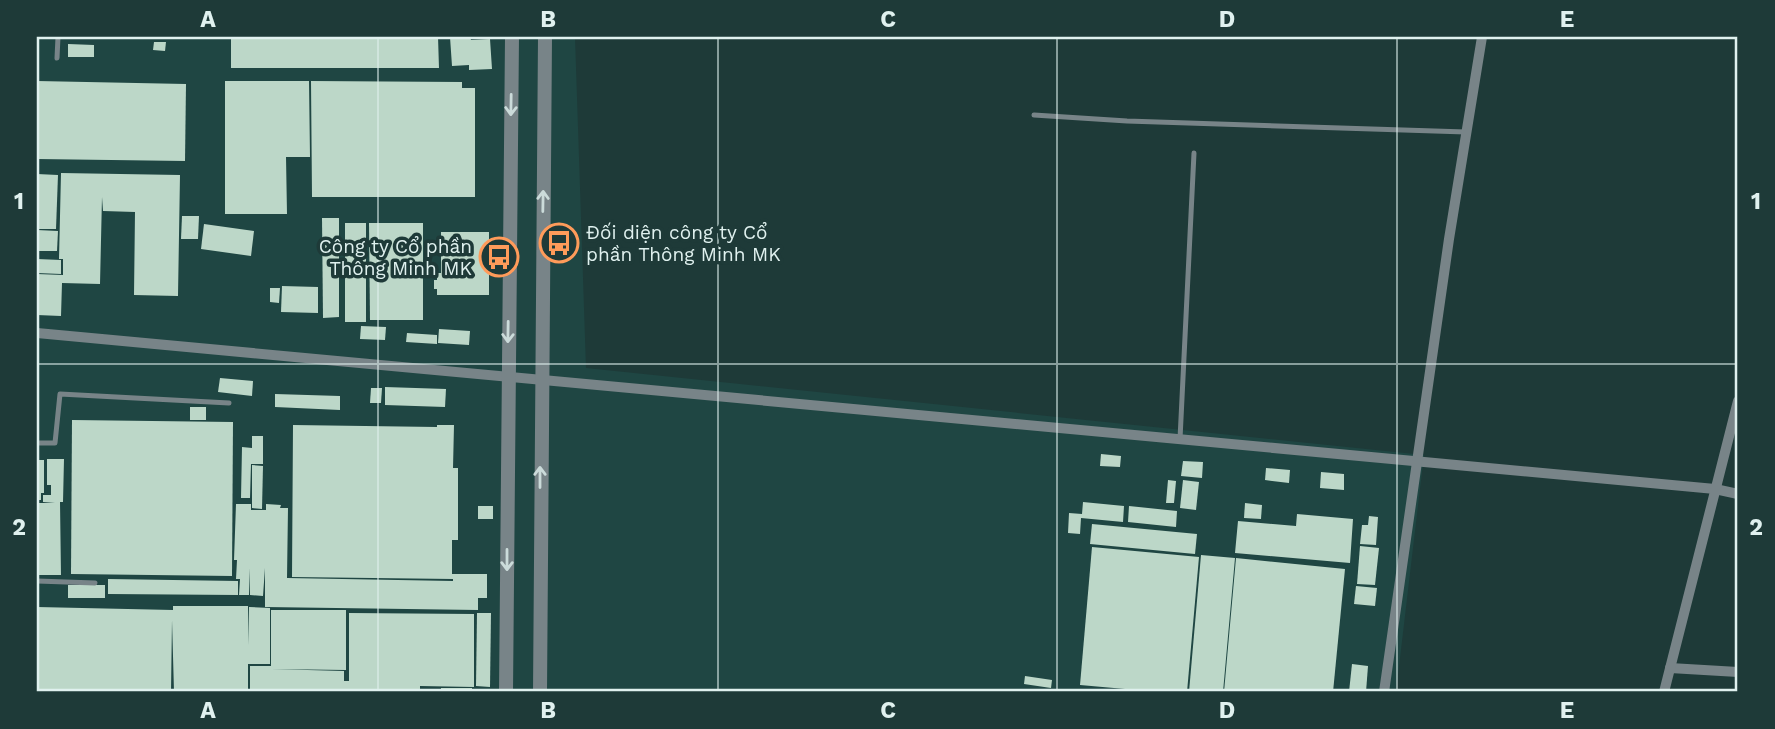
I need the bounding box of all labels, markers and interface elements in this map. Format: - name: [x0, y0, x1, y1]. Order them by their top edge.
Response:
- text: A: [200, 6, 216, 33]
- text: B: [540, 6, 556, 33]
- text: C: [880, 6, 896, 33]
- text: D: [1219, 6, 1235, 33]
- text: E: [1560, 6, 1574, 33]
- one-way arrow: [504, 93, 518, 116]
- text: 1: [14, 188, 24, 215]
- text: 1: [1751, 188, 1761, 215]
- one-way arrow: [536, 189, 550, 212]
- place label: Đối diện công ty Cổ phần Thông Minh MK: [586, 221, 781, 266]
- bus stop icon: Đối diện công ty Cổ phần Thông Minh MK: [538, 222, 580, 264]
- place label: Công ty Cổ phần Thông Minh MK: [319, 235, 472, 280]
- bus stop icon: Công ty Cổ phần Thông Minh MK: [478, 236, 520, 278]
- one-way arrow: [502, 321, 515, 344]
- one-way arrow: [533, 466, 547, 489]
- text: 2: [12, 514, 26, 541]
- text: 2: [1749, 514, 1763, 541]
- one-way arrow: [500, 548, 513, 571]
- text: A: [200, 697, 216, 724]
- text: B: [540, 697, 556, 724]
- text: C: [880, 697, 896, 724]
- text: D: [1219, 697, 1235, 724]
- text: E: [1560, 697, 1574, 724]

